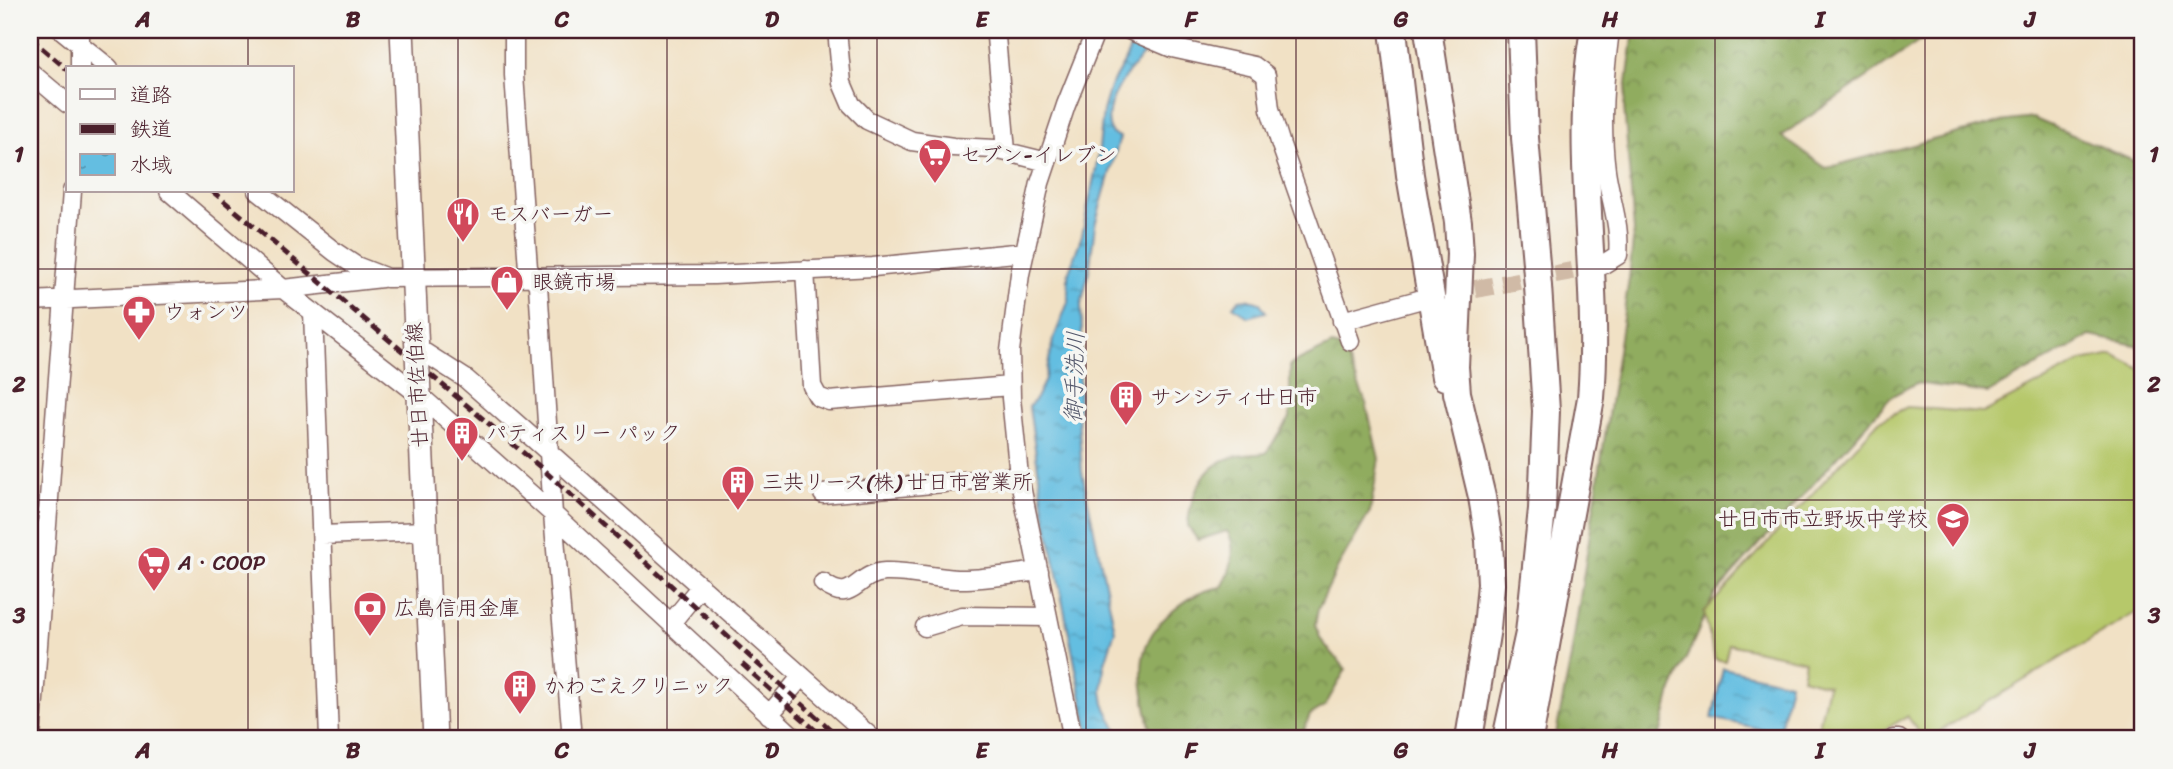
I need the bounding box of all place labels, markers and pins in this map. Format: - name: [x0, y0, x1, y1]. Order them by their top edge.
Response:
- supermarket icon: セブン-イレブン: [916, 136, 954, 185]
- place label: セブン-イレブン: [960, 136, 1117, 174]
- restaurant icon: モスバーガー: [444, 195, 482, 244]
- place label: モスバーガー: [488, 195, 614, 233]
- shop icon: 眼鏡市場: [488, 263, 526, 312]
- place label: 眼鏡市場: [532, 263, 616, 301]
- pharmacy icon: ウォンツ: [120, 293, 158, 342]
- place label: ウォンツ: [164, 293, 248, 331]
- building icon: サンシティ廿日市: [1107, 378, 1145, 427]
- place label: サンシティ廿日市: [1150, 378, 1318, 416]
- building icon: パティスリー パック: [443, 414, 481, 463]
- place label: パティスリー パック: [486, 414, 680, 452]
- building icon: 三共リース(株) 廿日市営業所: [719, 463, 757, 512]
- place label: 三共リース(株) 廿日市営業所: [762, 463, 1033, 501]
- place label: 廿日市市立野坂中学校: [1718, 500, 1928, 538]
- school or university icon: 廿日市市立野坂中学校: [1934, 500, 1972, 549]
- supermarket icon: A・COOP: [135, 544, 173, 593]
- place label: A・COOP: [177, 544, 266, 582]
- bank icon: 広島信用金庫: [351, 589, 389, 638]
- place label: 広島信用金庫: [394, 589, 520, 627]
- building icon: かわごえクリニック: [501, 667, 539, 716]
- place label: かわごえクリニック: [544, 667, 733, 705]

